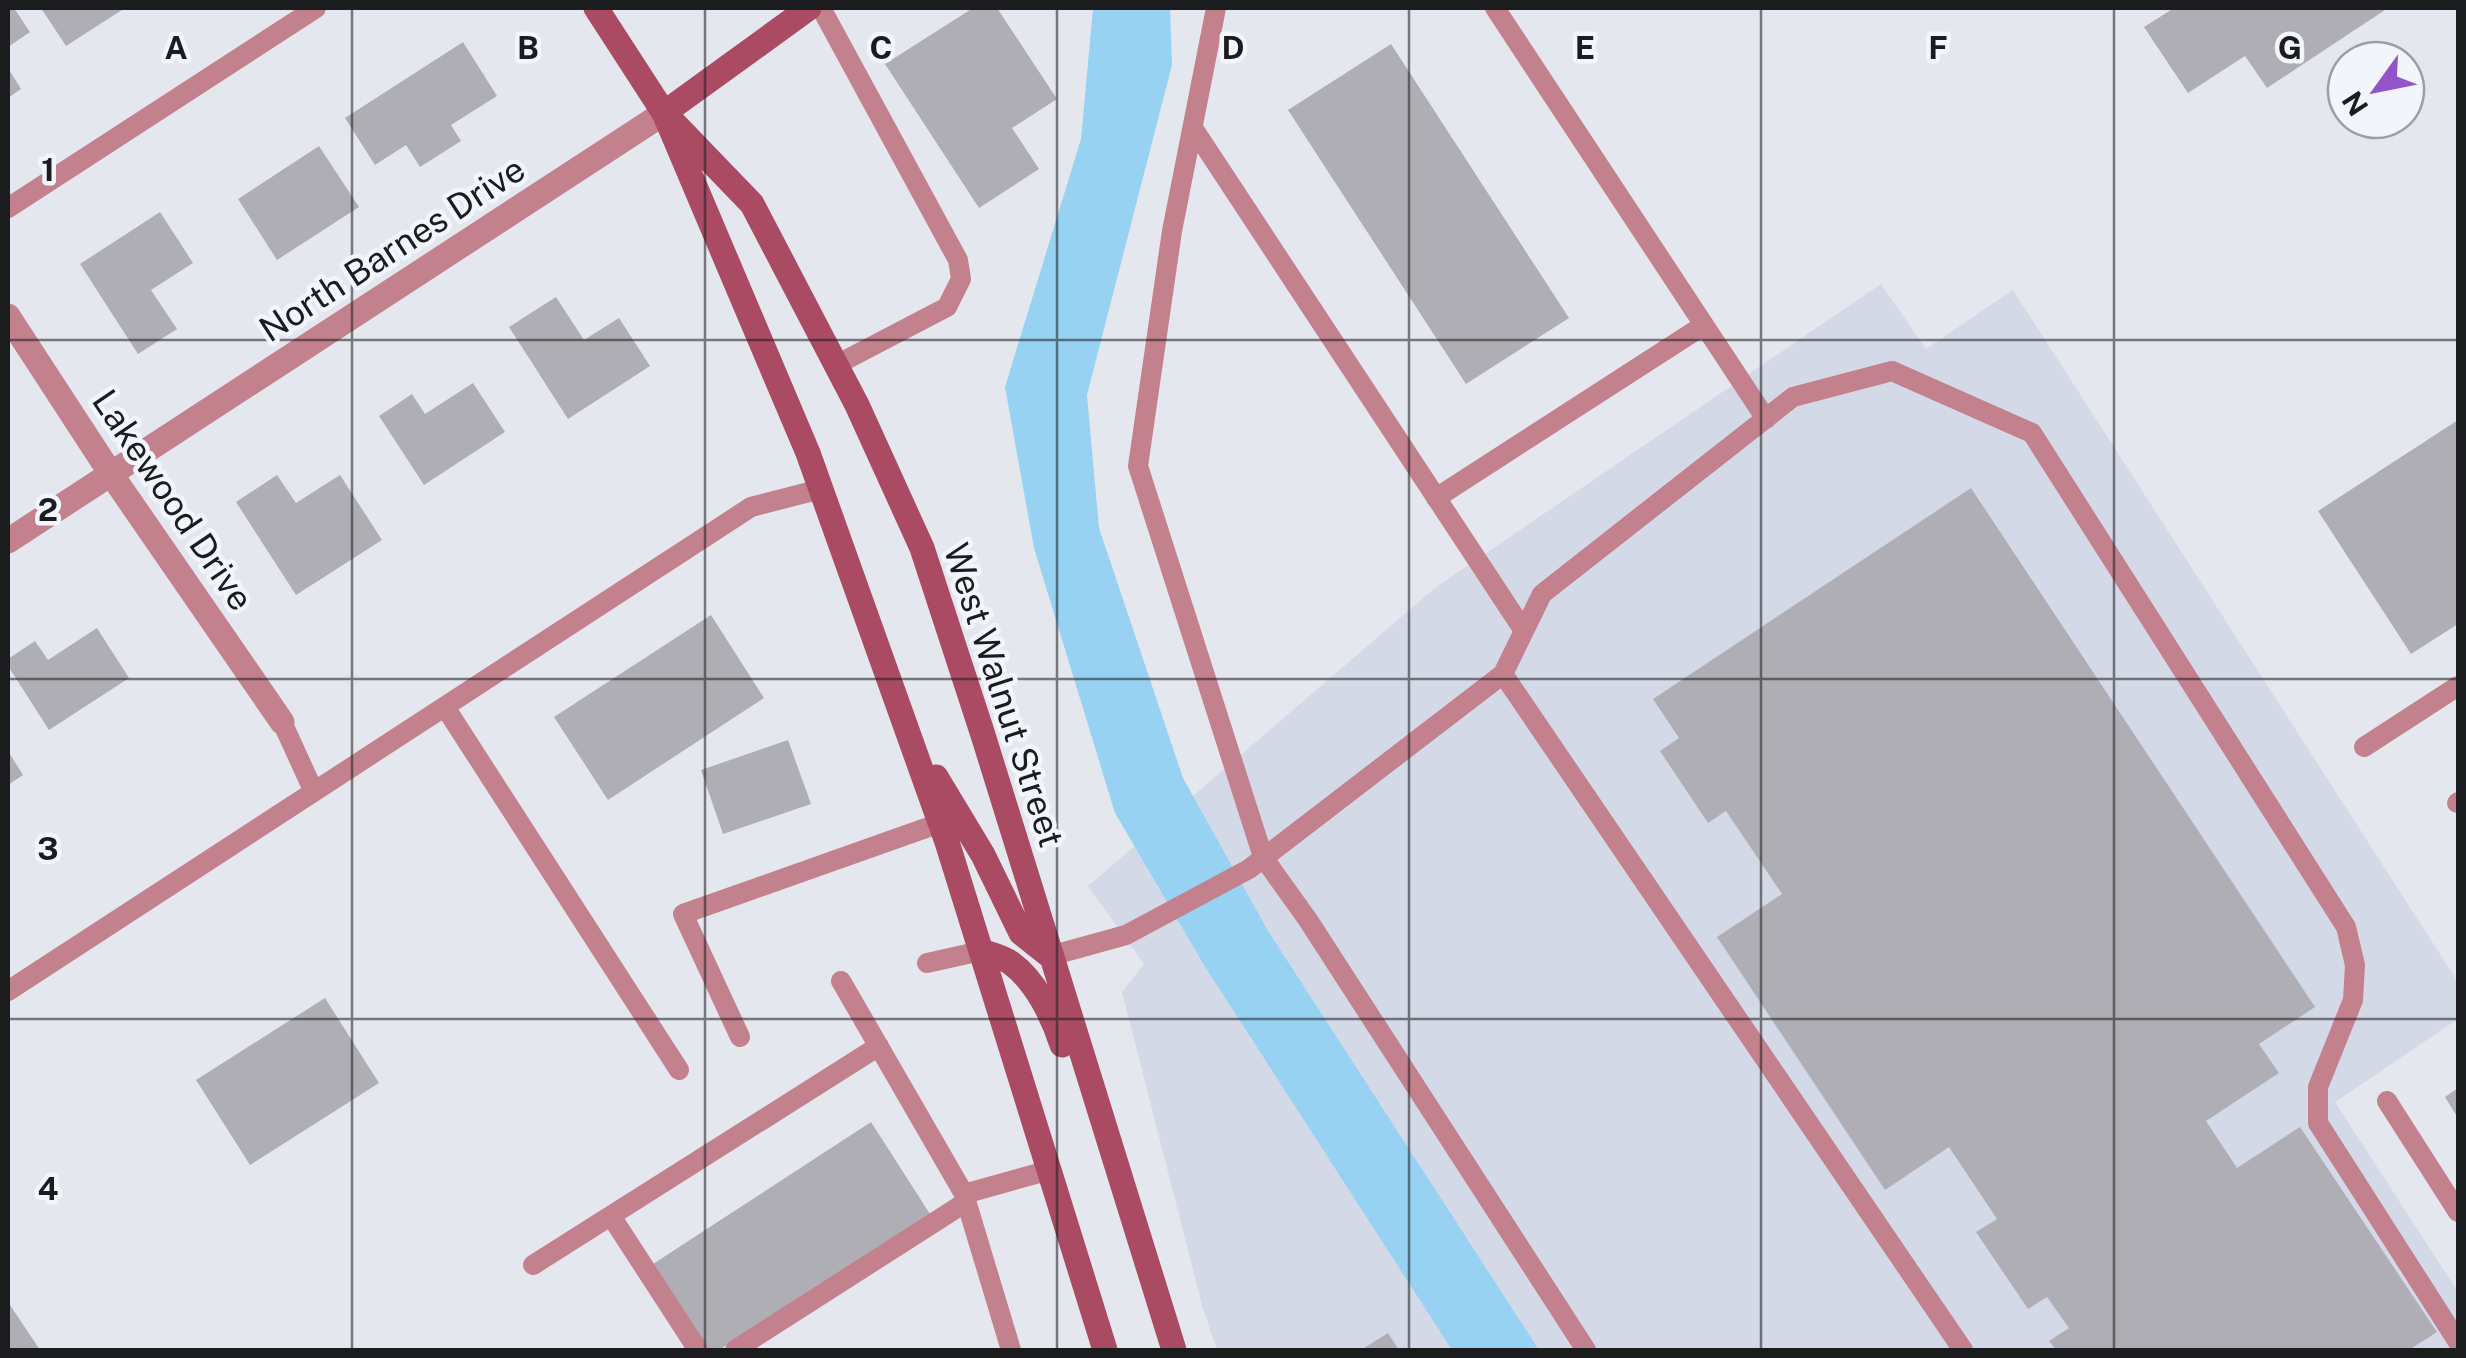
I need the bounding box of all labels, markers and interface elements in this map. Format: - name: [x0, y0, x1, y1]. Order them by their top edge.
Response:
- text: A: [164, 29, 188, 66]
- text: B: [517, 29, 539, 66]
- text: C: [870, 29, 892, 66]
- text: D: [1221, 29, 1245, 66]
- text: E: [1575, 29, 1595, 66]
- text: F: [1928, 29, 1948, 66]
- text: G: [2278, 29, 2302, 66]
- north arrow: [2326, 40, 2426, 140]
- text: N: [2335, 86, 2374, 122]
- street label: North Barnes Drive: [252, 148, 532, 350]
- text: 1: [41, 151, 55, 188]
- street label: Lakewood Drive: [84, 382, 262, 618]
- text: 2: [38, 491, 58, 528]
- street label: West Walnut Street: [936, 538, 1072, 852]
- text: 3: [37, 830, 59, 867]
- text: 4: [38, 1170, 59, 1207]

